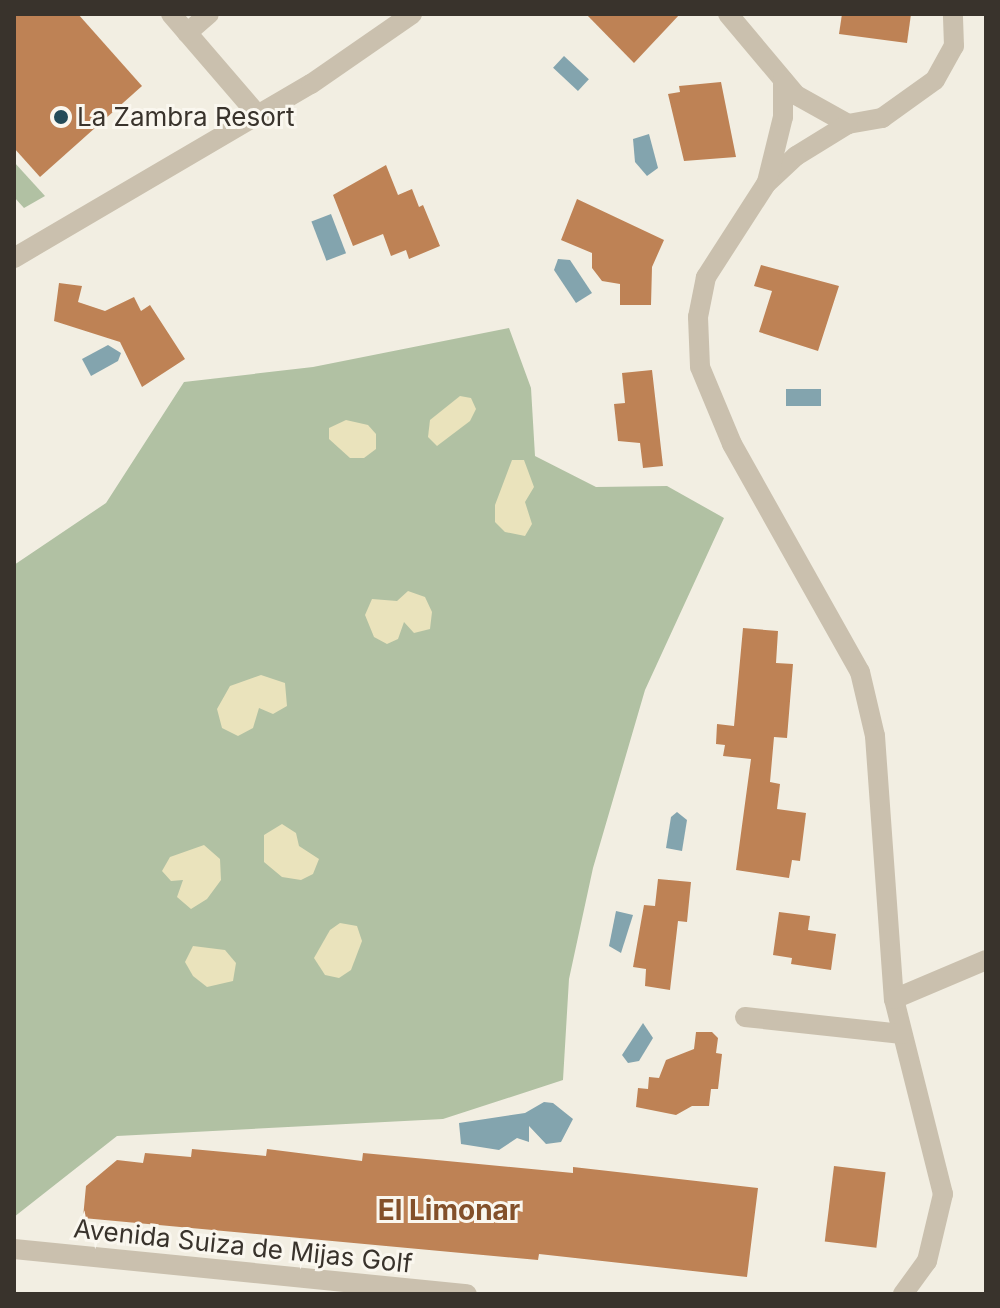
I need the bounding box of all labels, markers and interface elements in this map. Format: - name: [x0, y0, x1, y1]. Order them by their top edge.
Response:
- place label: La Zambra Resort: [77, 101, 294, 133]
- marker: La Zambra Resort: [52, 108, 70, 126]
- district label: El Limonar: [378, 1193, 520, 1227]
- street label: Avenida Suiza de Mijas Golf: [72, 1213, 414, 1279]

